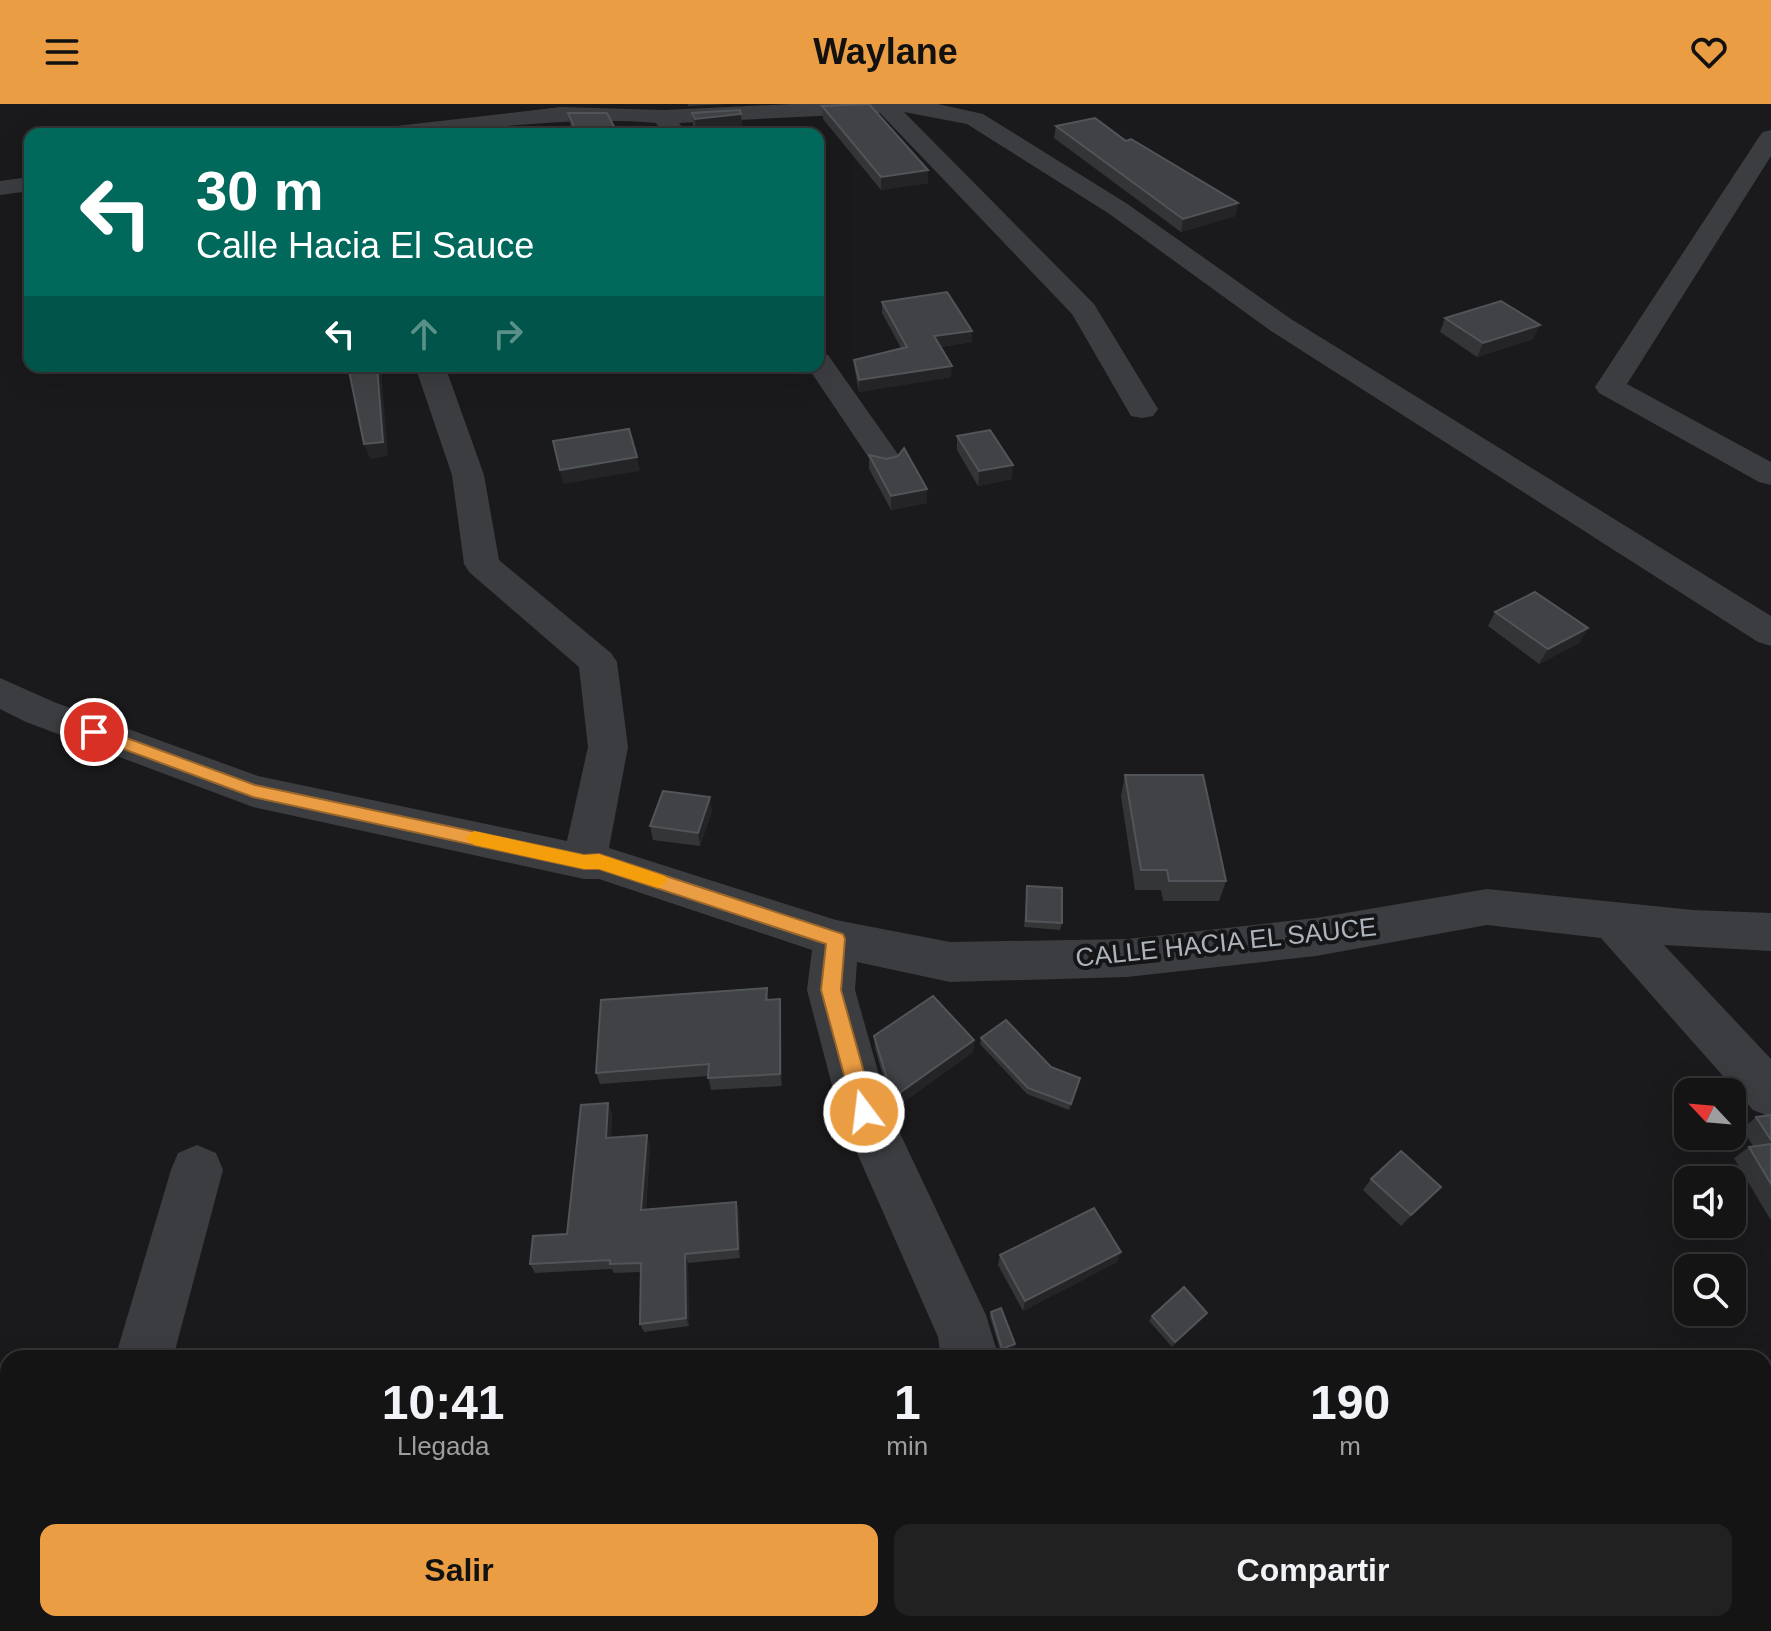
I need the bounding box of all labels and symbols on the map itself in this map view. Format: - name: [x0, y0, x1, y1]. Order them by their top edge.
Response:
- pin: [60, 698, 128, 766]
- street label: CALLE HACIA EL SAUCE: [1074, 911, 1378, 973]
- position arrow: [822, 1070, 906, 1154]
- north arrow: [1674, 1078, 1746, 1150]

